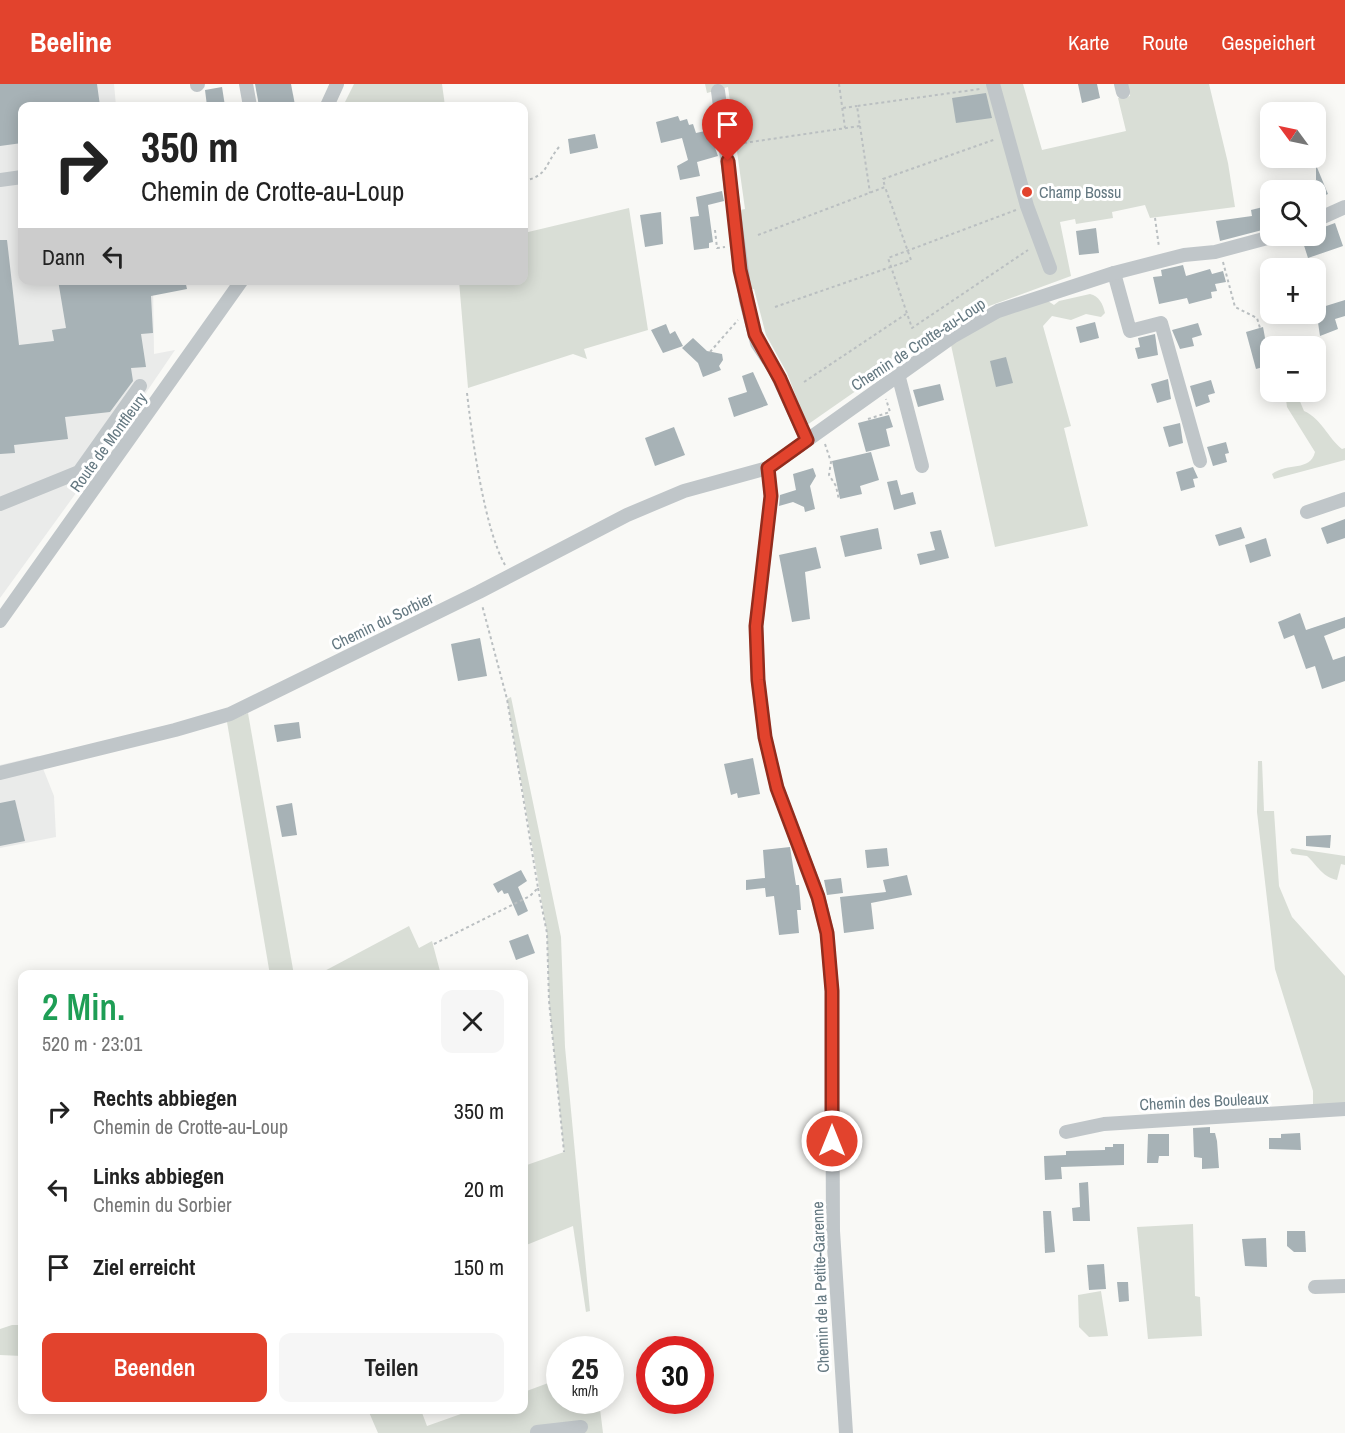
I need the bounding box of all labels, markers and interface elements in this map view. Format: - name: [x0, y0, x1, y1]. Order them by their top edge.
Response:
- text: Beeline: [30, 23, 112, 61]
- text: Karte: [1068, 28, 1109, 57]
- text: Route: [1142, 28, 1188, 57]
- text: Gespeichert: [1221, 28, 1315, 57]
- pin: [702, 99, 753, 161]
- north arrow: [1260, 102, 1326, 168]
- map controls: [1260, 102, 1326, 402]
- icon: arrive: [711, 108, 744, 141]
- text: 350 m: [141, 119, 239, 175]
- icon: right: [42, 126, 120, 204]
- text: Chemin de Crotte-au-Loup: [141, 173, 404, 209]
- button: search: [1260, 180, 1326, 246]
- place label: Champ Bossu: [1039, 181, 1121, 203]
- marker: Champ Bossu: [1020, 185, 1034, 199]
- icon: left: [97, 240, 130, 273]
- text: Dann: [42, 242, 85, 272]
- button: +: [1260, 258, 1326, 324]
- street label: Chemin de Crotte-au-Loup: [847, 292, 989, 396]
- button: −: [1260, 336, 1326, 402]
- street label: Route de Montfleury: [64, 387, 152, 496]
- street label: Chemin du Sorbier: [327, 587, 437, 655]
- text: 2 Min.: [42, 983, 125, 1031]
- button: close: [441, 990, 504, 1053]
- text: 520 m · 23:01: [42, 1030, 142, 1057]
- text: Rechts abbiegen: [93, 1083, 237, 1113]
- street label: Chemin des Bouleaux: [1139, 1087, 1269, 1115]
- icon: right: [42, 1095, 75, 1128]
- text: 350 m: [454, 1096, 504, 1126]
- position arrow: [800, 1109, 864, 1173]
- text: Chemin de Crotte-au-Loup: [93, 1113, 288, 1140]
- text: Links abbiegen: [93, 1161, 224, 1191]
- icon: left: [42, 1173, 75, 1206]
- text: 20 m: [464, 1174, 504, 1204]
- text: Chemin du Sorbier: [93, 1191, 232, 1218]
- street label: Chemin de la Petite-Garenne: [806, 1201, 834, 1373]
- icon: arrive: [42, 1251, 75, 1284]
- text: Ziel erreicht: [93, 1252, 195, 1282]
- text: 150 m: [454, 1252, 504, 1282]
- button: Beenden: [42, 1333, 267, 1402]
- button: Teilen: [279, 1333, 504, 1402]
- speed limit sign: 30: [636, 1336, 714, 1414]
- text: 25: [571, 1348, 599, 1388]
- text: km/h: [572, 1380, 598, 1401]

